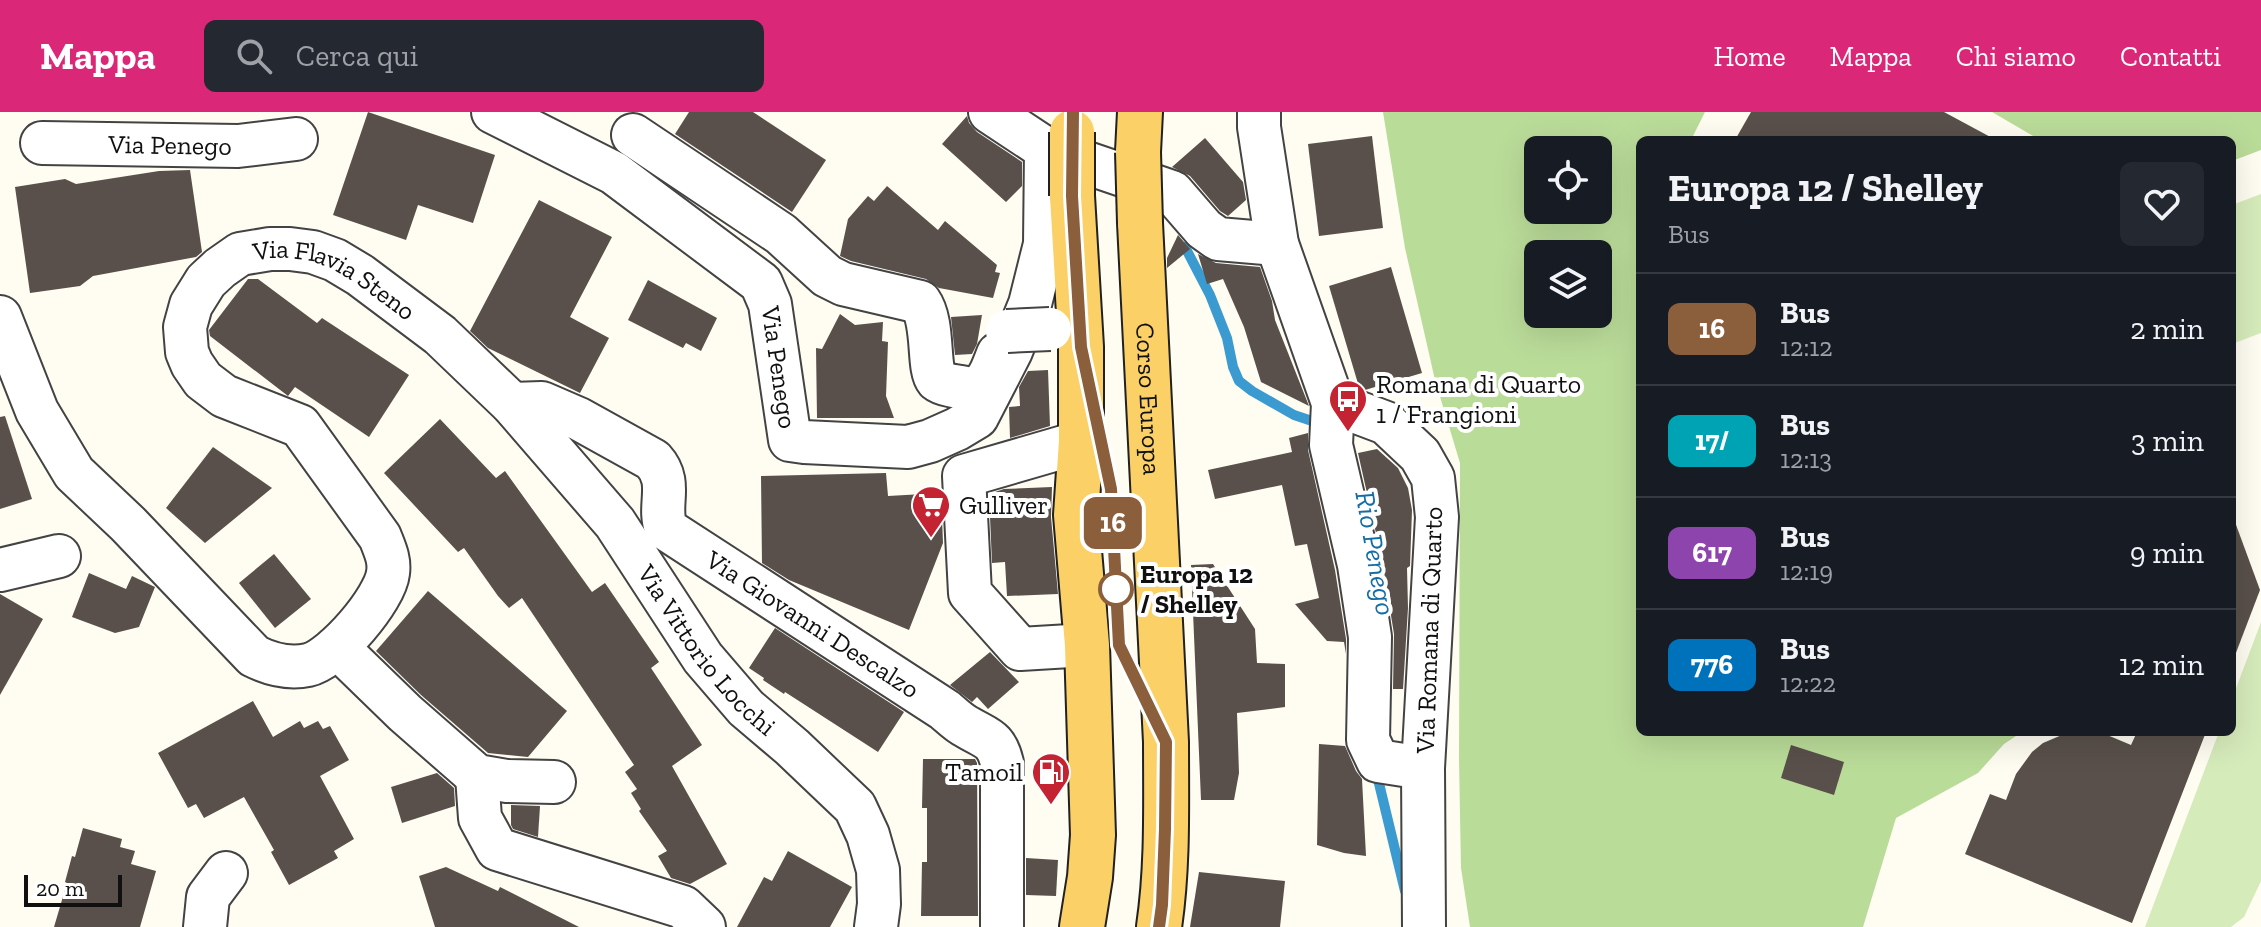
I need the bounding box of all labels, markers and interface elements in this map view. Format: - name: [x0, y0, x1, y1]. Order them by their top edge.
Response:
- search box: [204, 20, 764, 92]
- text: Mappa: [40, 33, 156, 79]
- icon: search: [232, 34, 276, 78]
- text: Cerca qui: [296, 38, 418, 74]
- text: Home: [1713, 40, 1786, 73]
- text: Mappa: [1830, 40, 1912, 73]
- text: Chi siamo: [1956, 40, 2076, 73]
- text: Contatti: [2120, 40, 2221, 73]
- street label: Via Penego: [107, 128, 232, 162]
- map controls: [1524, 136, 1612, 328]
- button: locate: [1524, 136, 1612, 224]
- button: heart: [2120, 162, 2204, 246]
- text: Europa 12 / Shelley: [1668, 165, 1983, 211]
- text: Bus: [1668, 218, 1710, 250]
- street label: Via Flavia Steno: [249, 233, 422, 327]
- button: layers: [1524, 240, 1612, 328]
- text: Bus: [1780, 295, 1830, 331]
- street label: Via Penego: [754, 303, 804, 431]
- text: 2 min: [2130, 311, 2204, 347]
- text: 16: [1699, 312, 1725, 345]
- street label: Corso Europa: [1129, 322, 1169, 476]
- text: 12:12: [1780, 331, 1833, 363]
- place label: Romana di Quarto 1 / Frangioni: [1376, 368, 1581, 430]
- bus stop icon: Romana di Quarto 1 / Frangioni: [1327, 378, 1369, 433]
- text: Bus: [1780, 407, 1830, 443]
- text: 3 min: [2131, 423, 2204, 459]
- text: 17/: [1695, 424, 1729, 457]
- text: 12:13: [1780, 443, 1832, 475]
- supermarket icon: Gulliver: [910, 484, 952, 539]
- water label: Rio Penego: [1348, 488, 1403, 618]
- place label: Gulliver: [959, 489, 1048, 521]
- line badge: 16: [1077, 497, 1149, 549]
- text: 16: [1100, 506, 1126, 539]
- street label: Via Romana di Quarto: [1409, 506, 1449, 755]
- text: Bus: [1780, 519, 1830, 555]
- text: 9 min: [2130, 535, 2204, 571]
- text: 617: [1692, 536, 1732, 569]
- street label: Via Giovanni Descalzo: [699, 543, 925, 705]
- text: 12:19: [1780, 555, 1833, 587]
- street label: Via Vittorio Locchi: [630, 558, 782, 742]
- place label: Europa 12 / Shelley: [1140, 558, 1253, 620]
- marker: Europa 12 / Shelley: [1099, 572, 1133, 606]
- text: Bus: [1780, 631, 1830, 667]
- text: 12 min: [2119, 647, 2204, 683]
- text: 776: [1691, 648, 1733, 681]
- text: 12:22: [1780, 667, 1836, 699]
- fuel station icon: Tamoil: [1030, 751, 1072, 806]
- place label: Tamoil: [945, 756, 1023, 788]
- scale bar: [24, 871, 122, 907]
- text: 20 m: [36, 875, 84, 902]

